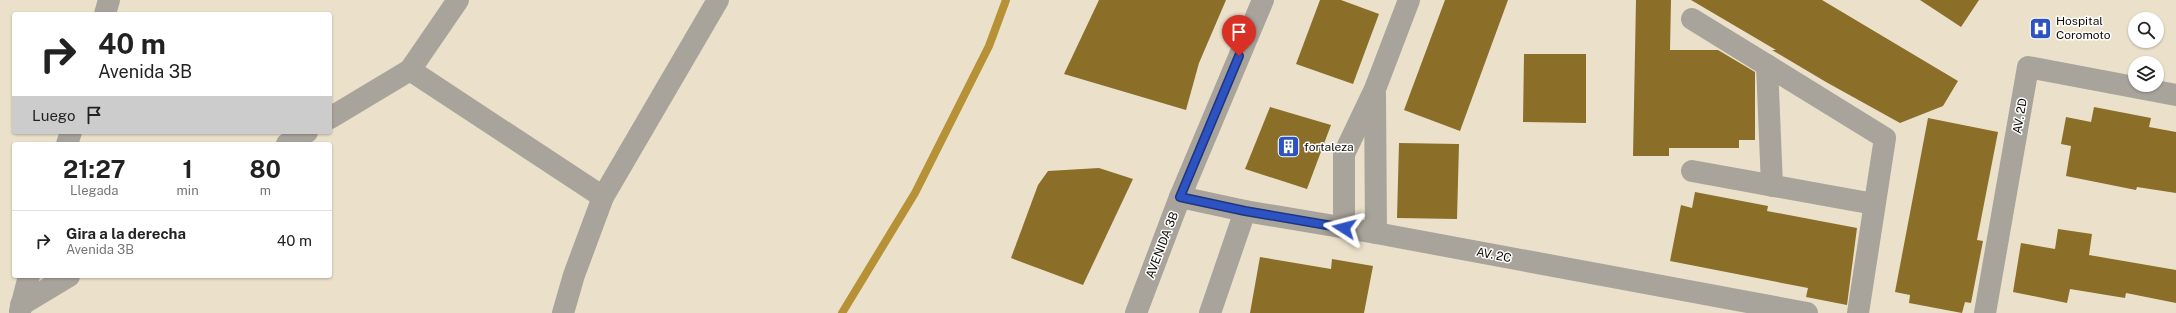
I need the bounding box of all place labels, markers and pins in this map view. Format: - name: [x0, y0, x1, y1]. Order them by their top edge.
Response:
- place label: Hospital Coromoto: [2056, 14, 2111, 42]
- pin: [1222, 15, 1256, 56]
- hospital icon: Hospital Coromoto: [2027, 15, 2053, 41]
- building icon: fortaleza: [1275, 134, 1301, 160]
- place label: fortaleza: [1304, 140, 1354, 154]

